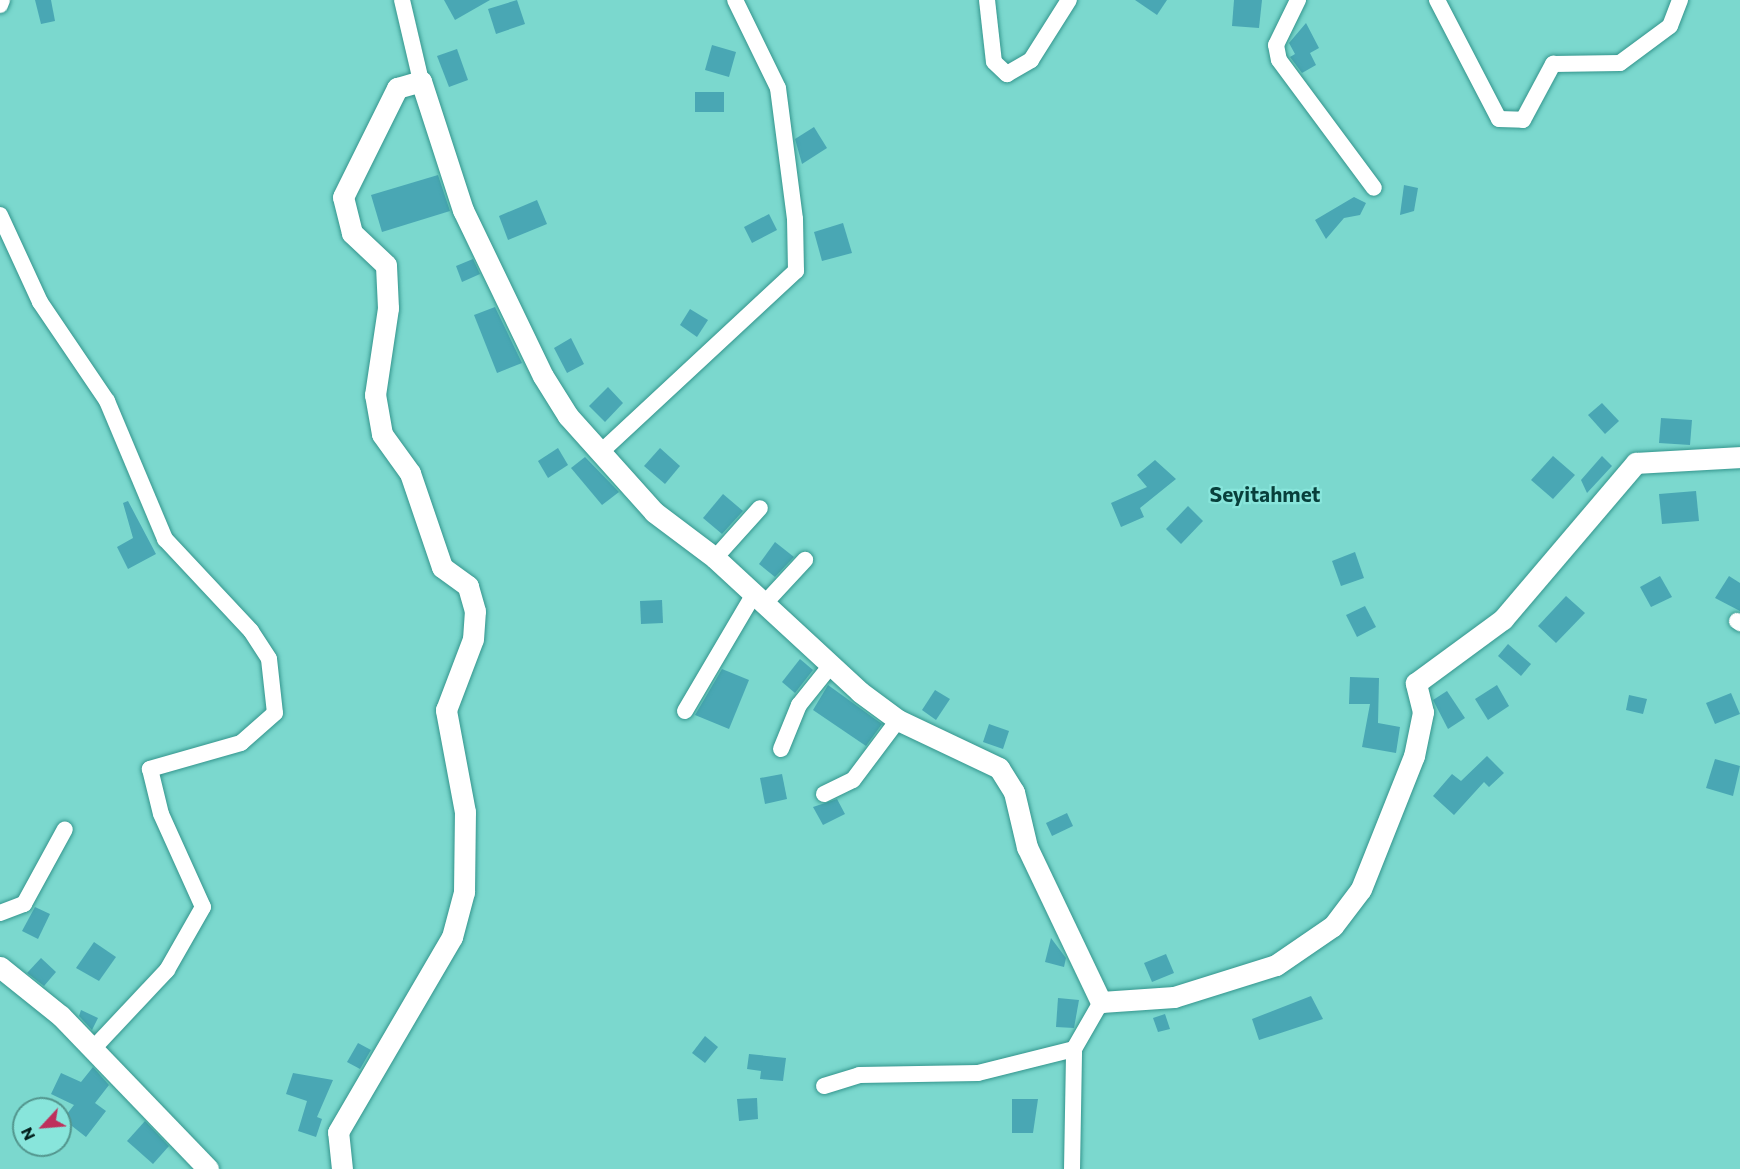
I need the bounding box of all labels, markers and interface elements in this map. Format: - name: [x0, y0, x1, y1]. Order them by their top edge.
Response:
- district label: Seyitahmet: [1210, 481, 1320, 507]
- north arrow: [12, 1097, 72, 1157]
- text: N: [16, 1125, 38, 1144]

